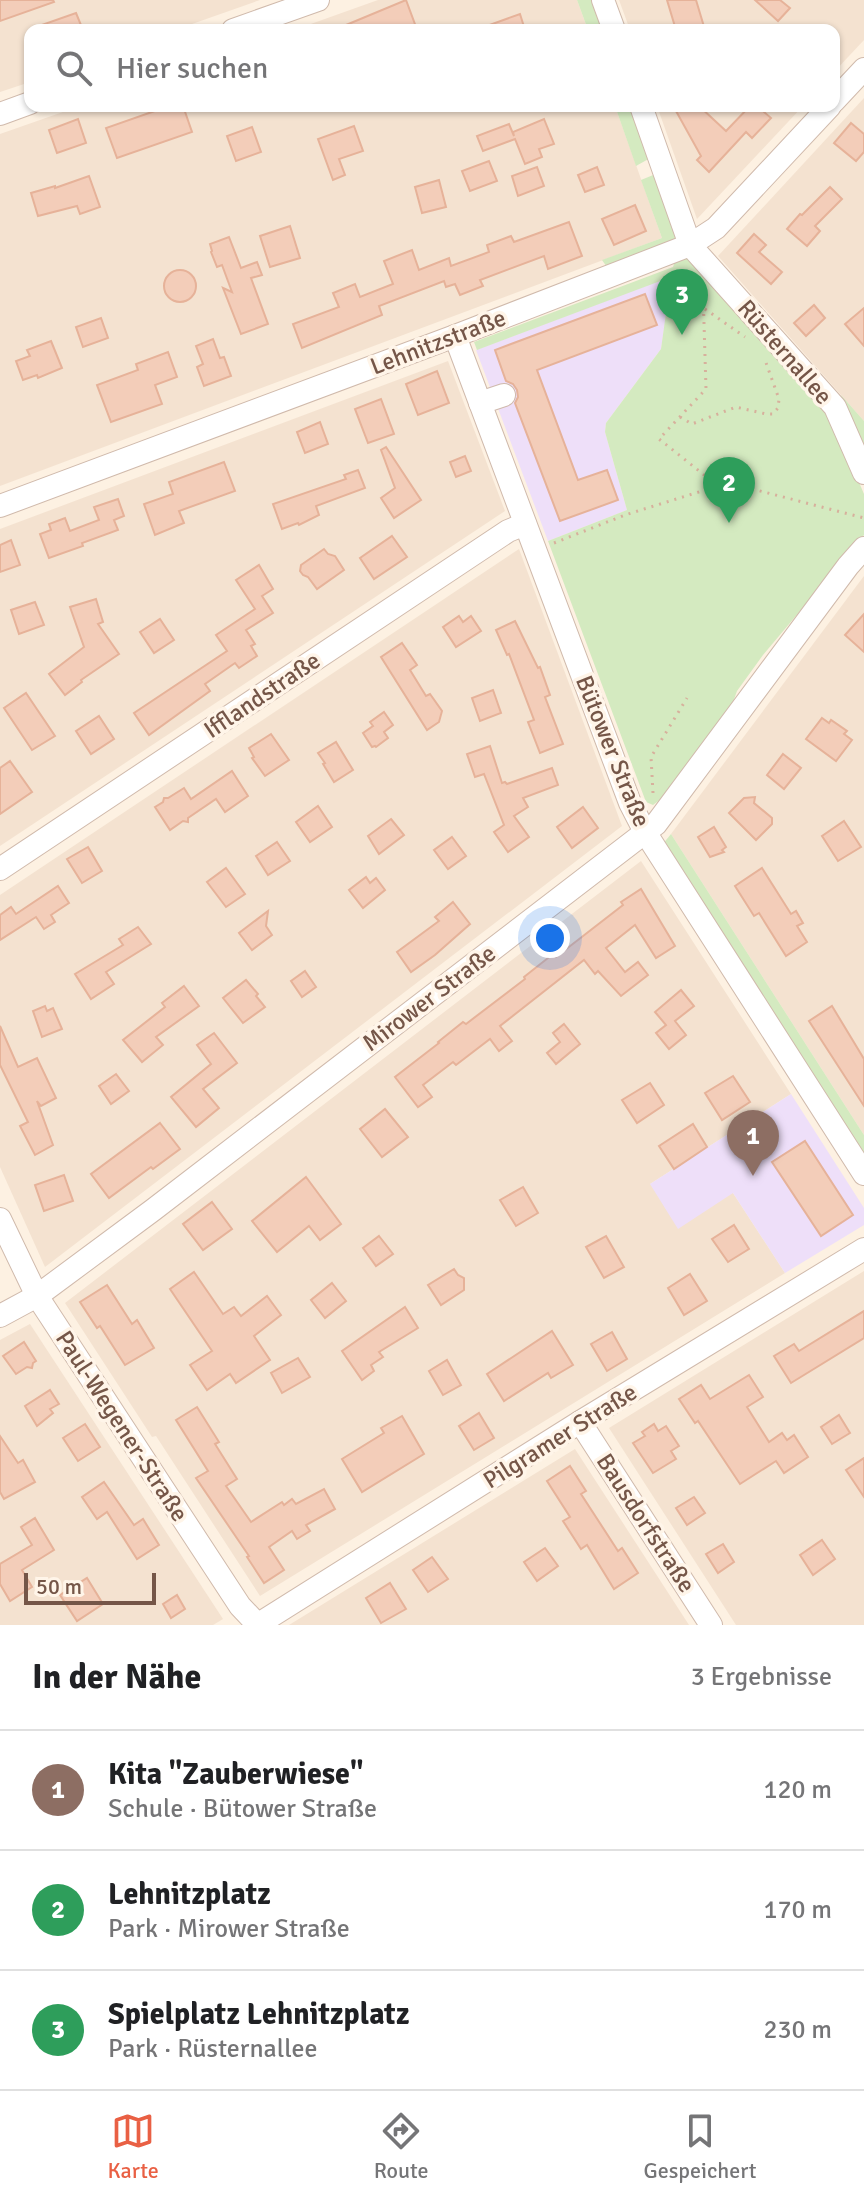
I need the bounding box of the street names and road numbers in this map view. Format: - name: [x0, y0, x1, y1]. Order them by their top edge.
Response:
- street label: Rüsternallee: [731, 293, 839, 411]
- street label: Lehnitzstraße: [366, 302, 510, 382]
- street label: Ifflandstraße: [198, 645, 326, 745]
- street label: Bütower Straße: [569, 671, 657, 831]
- street label: Mirower Straße: [356, 938, 502, 1058]
- street label: Paul-Wegener-Straße: [49, 1325, 195, 1527]
- street label: Pilgramer Straße: [478, 1377, 642, 1495]
- street label: Bausdorfstraße: [590, 1448, 702, 1598]

